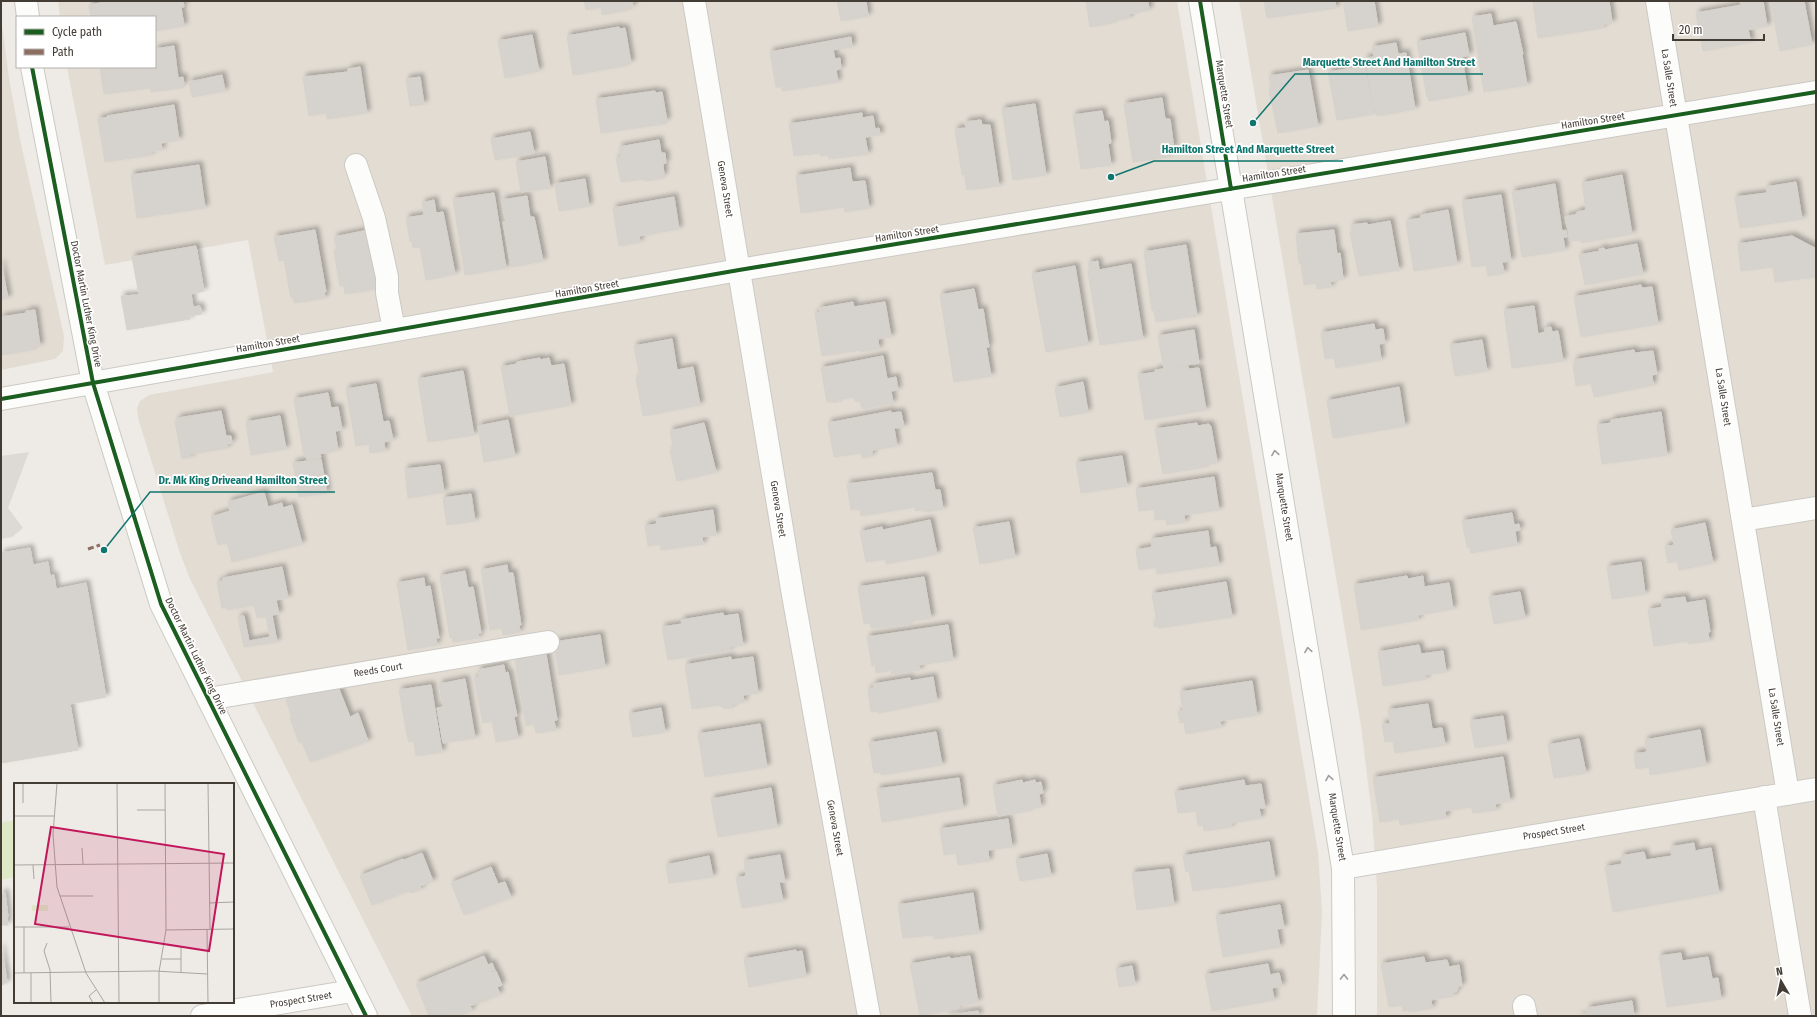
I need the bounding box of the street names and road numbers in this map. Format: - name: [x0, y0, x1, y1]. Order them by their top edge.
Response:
- street label: La Salle Street: [1658, 48, 1680, 109]
- street label: Marquette Street: [1213, 59, 1235, 130]
- street label: Hamilton Street: [1560, 110, 1626, 132]
- street label: Geneva Street: [715, 160, 735, 219]
- street label: Hamilton Street: [1241, 163, 1307, 185]
- street label: Hamilton Street: [874, 223, 940, 245]
- street label: Doctor Martin Luther King Drive: [68, 240, 104, 368]
- street label: Hamilton Street: [554, 277, 620, 301]
- street label: Hamilton Street: [235, 332, 301, 356]
- street label: La Salle Street: [1712, 367, 1734, 428]
- street label: Marquette Street: [1273, 472, 1295, 543]
- street label: Geneva Street: [768, 480, 788, 539]
- street label: Doctor Martin Luther King Drive: [162, 596, 230, 716]
- street label: Reeds Court: [353, 660, 404, 680]
- street label: La Salle Street: [1765, 687, 1787, 748]
- street label: Marquette Street: [1326, 792, 1348, 863]
- street label: Geneva Street: [824, 799, 846, 858]
- street label: Prospect Street: [1522, 821, 1587, 843]
- street label: Prospect Street: [269, 989, 334, 1011]

